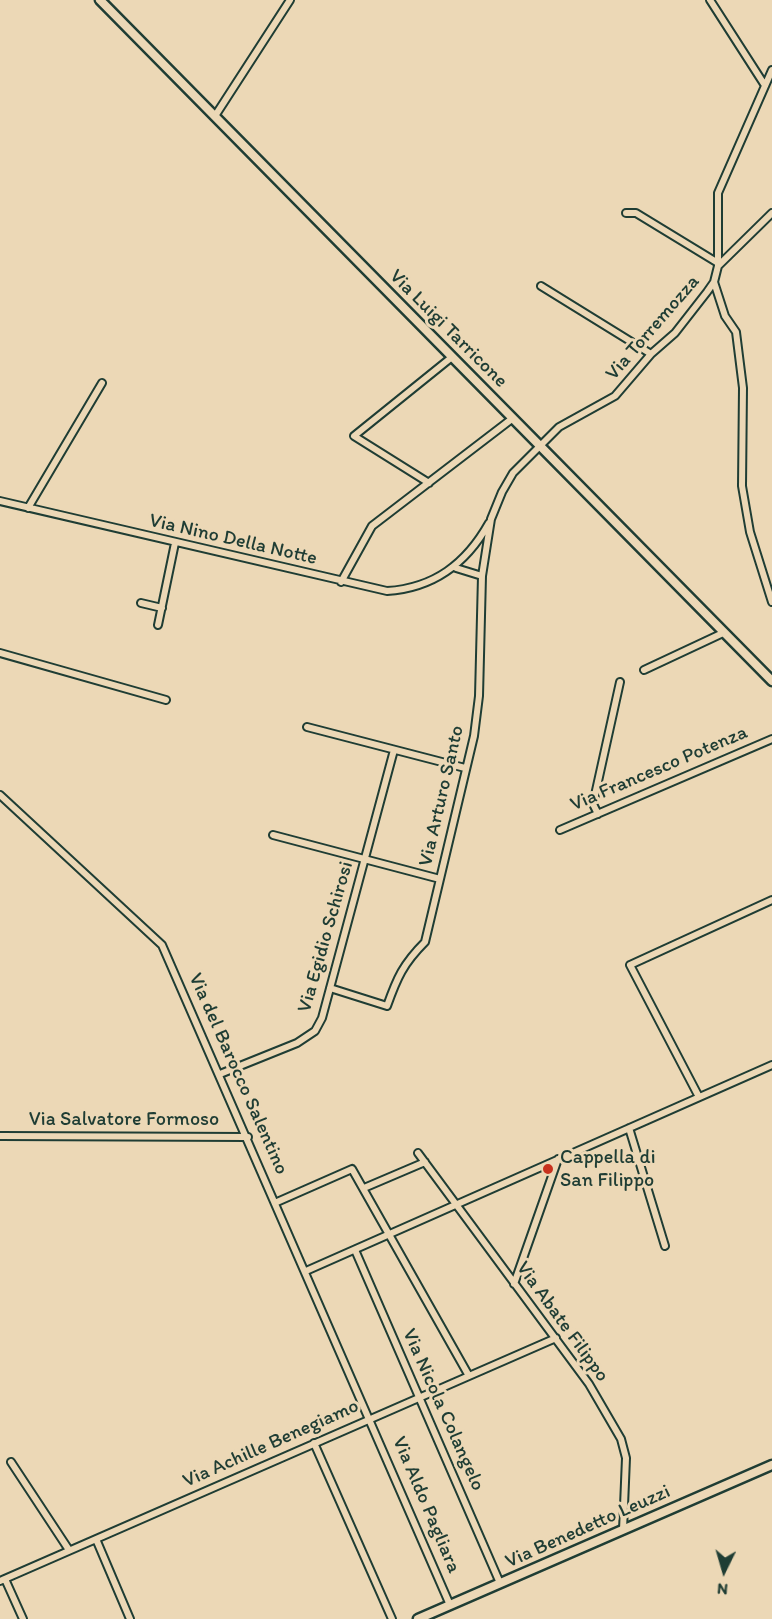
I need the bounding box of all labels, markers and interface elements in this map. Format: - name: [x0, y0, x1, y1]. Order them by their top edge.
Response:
- street label: Via Luigi Tarricone: [384, 265, 512, 393]
- street label: Via Torremozza: [601, 271, 705, 385]
- street label: Via Nino Della Notte: [147, 509, 319, 571]
- street label: Via Francesco Potenza: [567, 721, 751, 817]
- street label: Via Arturo Santo: [414, 723, 470, 869]
- street label: Via Egidio Schirosi: [293, 859, 359, 1015]
- street label: Via del Barocco Salentino: [183, 970, 293, 1178]
- street label: Via Salvatore Formoso: [29, 1108, 219, 1132]
- place label: Cappella di San Filippo: [560, 1146, 656, 1193]
- marker: Cappella di San Filippo: [541, 1162, 555, 1176]
- street label: Via Abate Filippo: [510, 1257, 614, 1387]
- street label: Via Nicola Colangelo: [396, 1325, 490, 1495]
- street label: Via Achille Benegiamo: [179, 1394, 363, 1494]
- street label: Via Aldo Pagliara: [386, 1433, 466, 1577]
- street label: Via Benedetto Leuzzi: [502, 1480, 674, 1574]
- north arrow: [694, 1541, 754, 1601]
- text: N: [716, 1579, 729, 1599]

